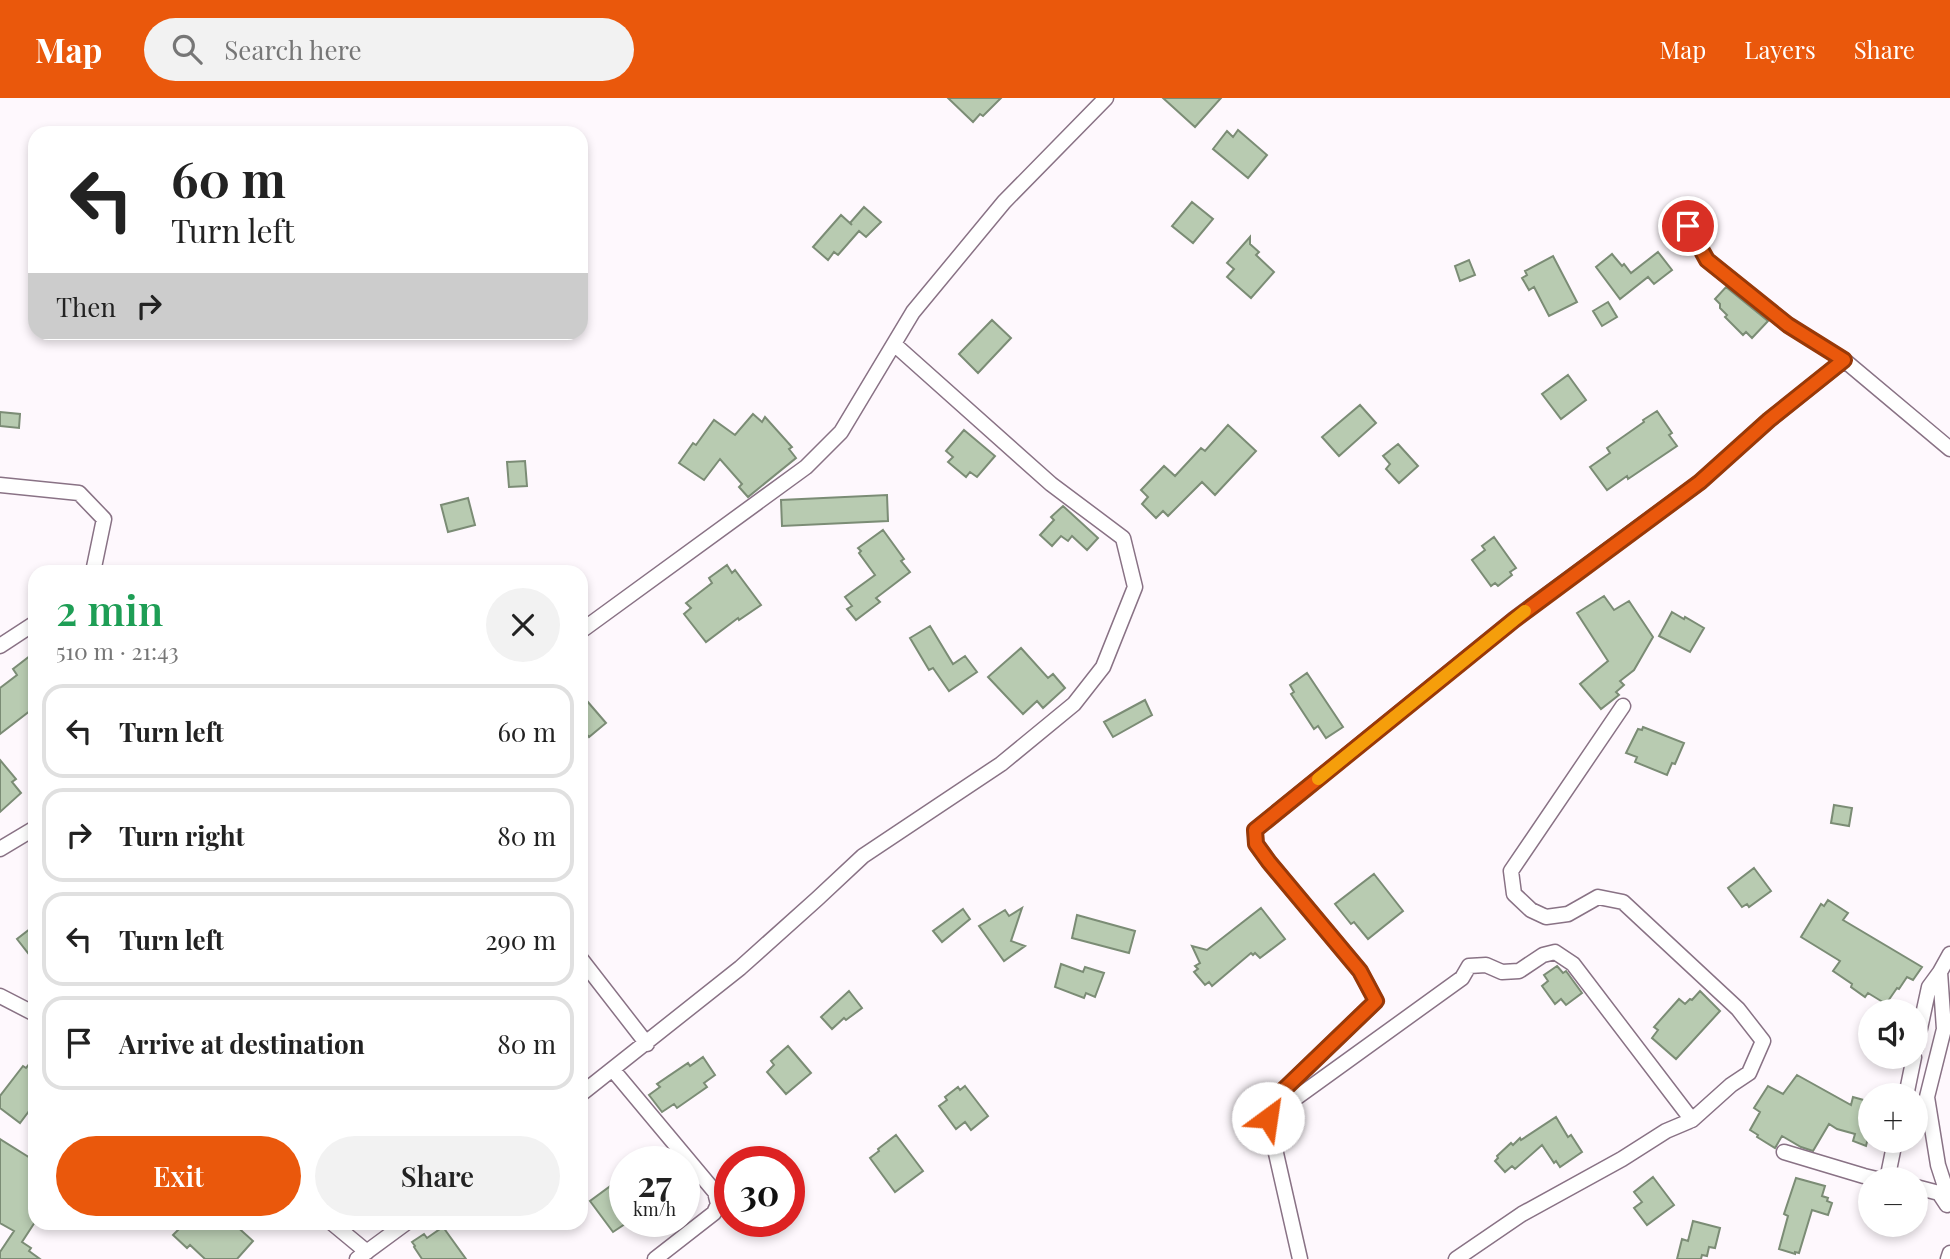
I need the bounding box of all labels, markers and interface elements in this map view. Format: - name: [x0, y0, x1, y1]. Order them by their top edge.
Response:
- search box: [144, 18, 634, 81]
- text: Map: [35, 27, 102, 71]
- icon: search: [168, 30, 206, 68]
- text: Search here: [224, 32, 362, 67]
- text: Map: [1660, 33, 1706, 65]
- text: Layers: [1744, 33, 1816, 65]
- text: Share: [1854, 33, 1915, 65]
- text: 60 m: [171, 145, 286, 210]
- icon: left: [56, 154, 147, 245]
- pin: [1658, 196, 1718, 256]
- icon: arrive: [1669, 207, 1707, 245]
- text: Turn left: [171, 208, 295, 251]
- icon: right: [130, 287, 168, 325]
- text: Then: [56, 289, 116, 324]
- text: 2 min: [56, 581, 163, 637]
- button: close: [486, 588, 560, 662]
- text: 510 m · 21:43: [56, 635, 179, 666]
- icon: left: [60, 712, 98, 750]
- text: Turn left: [119, 714, 224, 749]
- text: 60 m: [497, 714, 556, 749]
- icon: right: [60, 816, 98, 854]
- text: Turn right: [119, 818, 245, 853]
- text: 80 m: [497, 818, 556, 853]
- icon: left: [60, 920, 98, 958]
- text: Turn left: [119, 922, 224, 957]
- text: 290 m: [485, 922, 556, 957]
- map controls: [1858, 999, 1928, 1237]
- button: sound: [1858, 999, 1928, 1069]
- icon: arrive: [60, 1024, 98, 1062]
- text: Arrive at destination: [119, 1026, 365, 1061]
- text: 80 m: [497, 1026, 556, 1061]
- position arrow: [1231, 1081, 1305, 1155]
- button: +: [1858, 1083, 1928, 1153]
- button: Exit: [56, 1136, 301, 1216]
- button: Share: [315, 1136, 560, 1216]
- speed limit sign: 30: [714, 1146, 805, 1237]
- text: 27: [637, 1159, 672, 1206]
- button: −: [1858, 1167, 1928, 1237]
- text: km/h: [633, 1197, 676, 1221]

